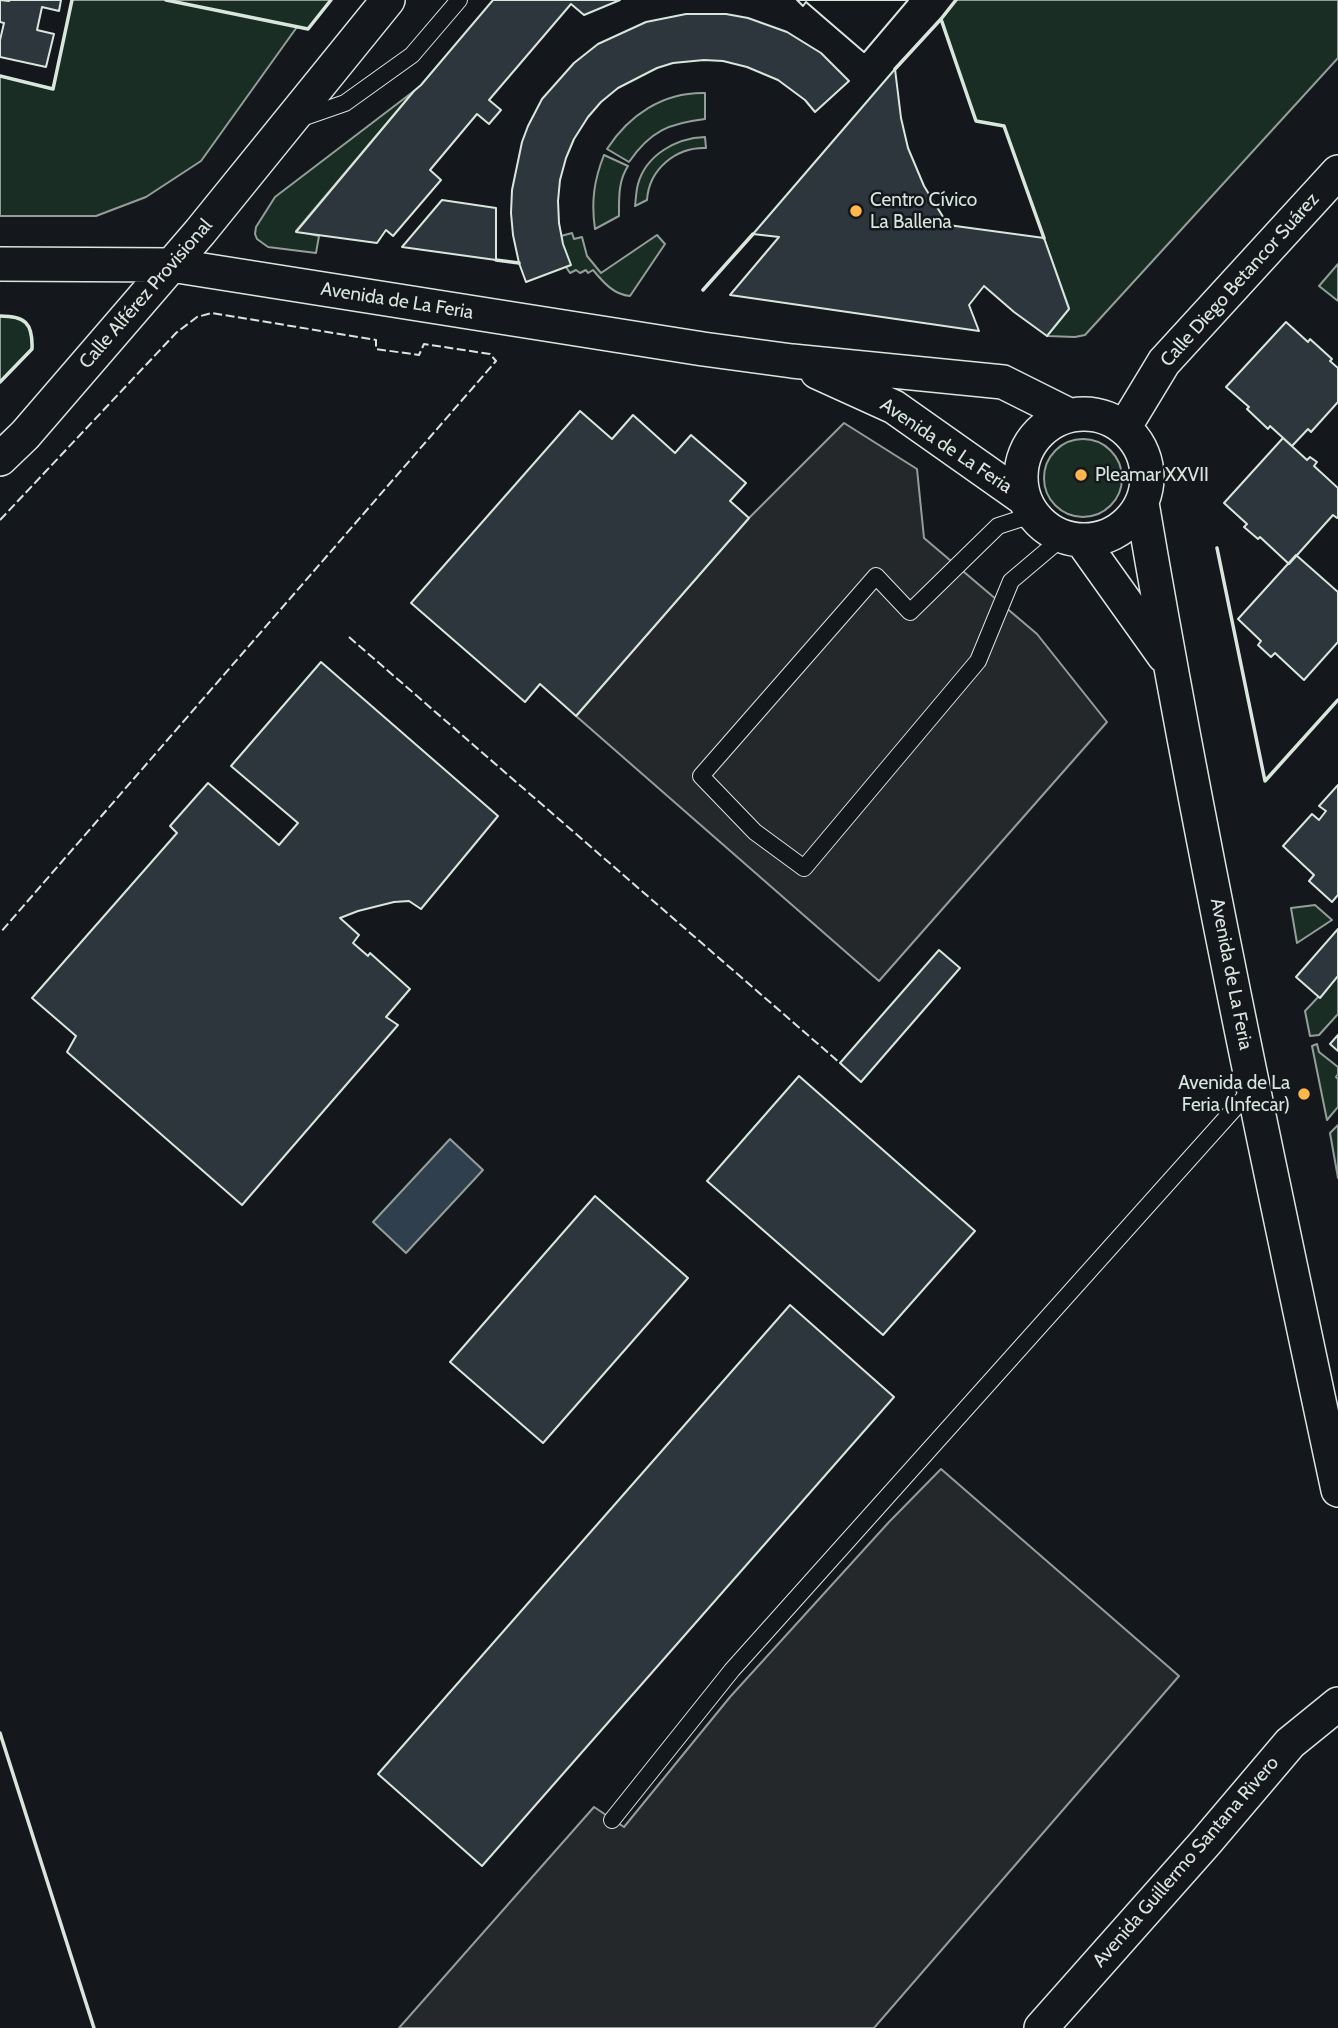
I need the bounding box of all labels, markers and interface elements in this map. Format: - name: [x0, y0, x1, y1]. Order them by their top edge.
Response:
- street label: Calle Diego Betancor Suárez: [1156, 188, 1324, 372]
- place label: Centro Cívico La Ballena: [870, 189, 977, 233]
- marker: Centro Cívico La Ballena: [848, 203, 864, 219]
- street label: Calle Alférez Provisional: [75, 214, 217, 374]
- street label: Avenida de La Feria: [319, 278, 475, 324]
- street label: Avenida de La Feria: [876, 393, 1016, 499]
- place label: Pleamar XXVII: [1095, 464, 1209, 486]
- marker: Pleamar XXVII: [1073, 467, 1089, 483]
- street label: Avenida de La Feria: [1205, 896, 1257, 1052]
- place label: Avenida de La Feria (Infecar): [1178, 1072, 1290, 1116]
- marker: Avenida de La Feria (Infecar): [1296, 1086, 1312, 1102]
- street label: Avenida Guillermo Santana Rivero: [1088, 1752, 1284, 1972]

